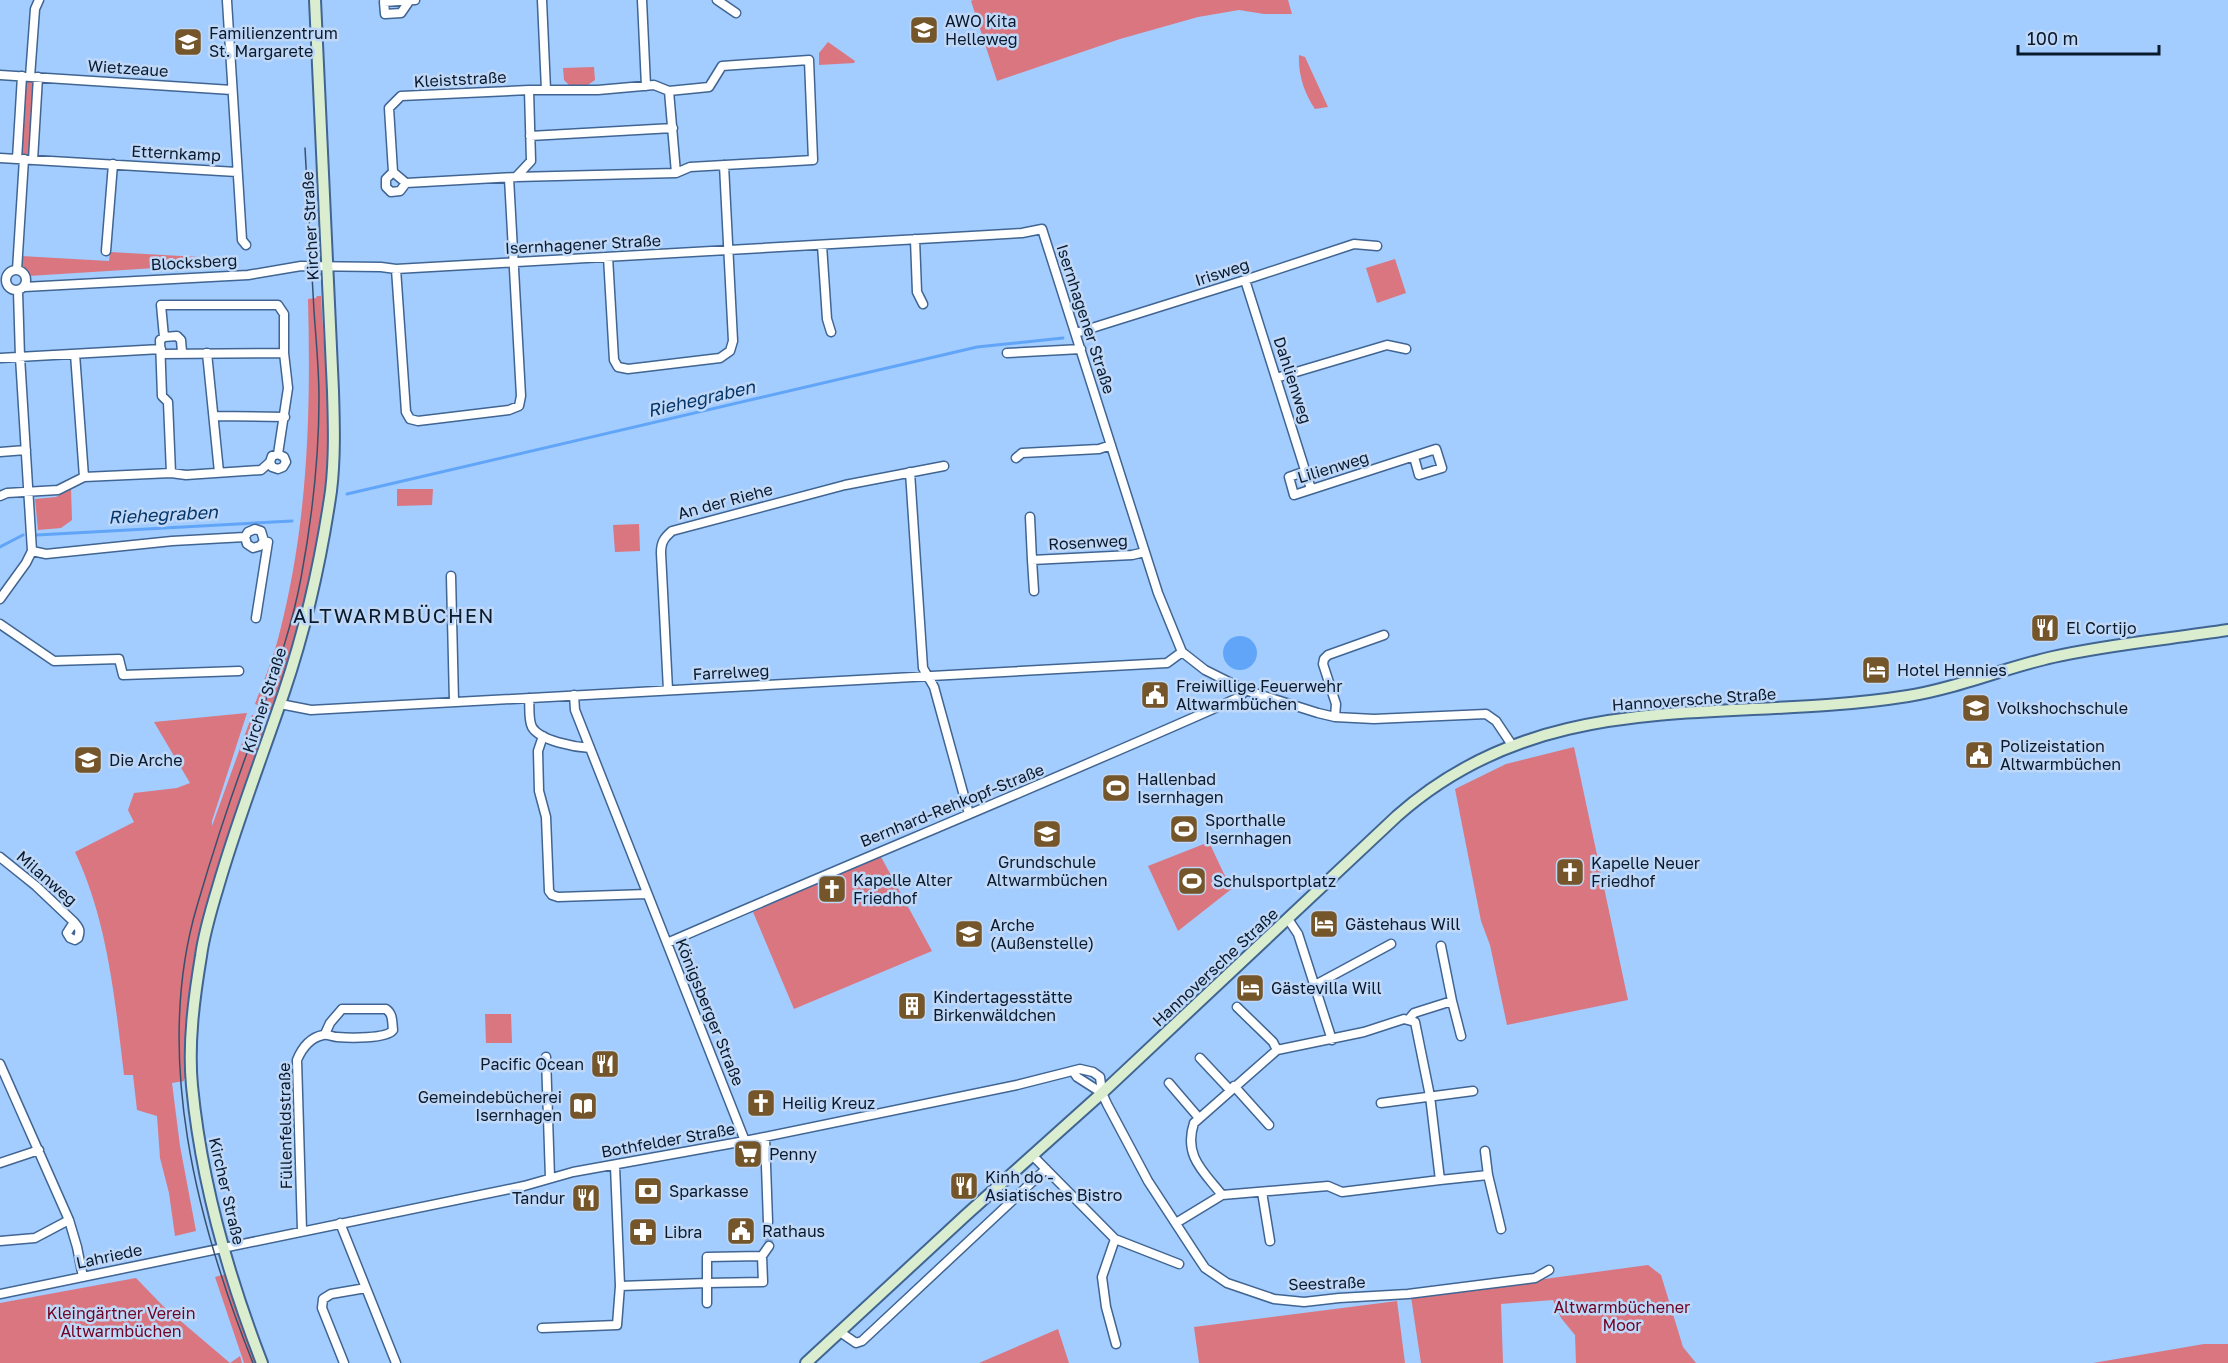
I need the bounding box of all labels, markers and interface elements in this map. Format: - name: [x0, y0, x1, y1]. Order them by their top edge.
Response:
- place label: AWO Kita Helleweg: [945, 11, 1018, 49]
- school or university icon: AWO Kita Helleweg: [908, 14, 940, 46]
- scale bar: [2018, 18, 2159, 56]
- place label: Familienzentrum St. Margarete: [209, 23, 338, 61]
- school or university icon: Familienzentrum St. Margarete: [172, 26, 204, 58]
- text: 100 m: [2027, 27, 2078, 49]
- street label: Wietzeaue: [87, 55, 169, 81]
- street label: Kleiststraße: [413, 67, 507, 91]
- street label: Etternkamp: [131, 141, 221, 165]
- street label: Kircher Straße: [297, 171, 323, 281]
- street label: Isernhagener Straße: [504, 230, 662, 258]
- street label: Isernhagener Straße: [1052, 242, 1120, 396]
- street label: Blocksberg: [150, 250, 238, 274]
- street label: Irisweg: [1192, 254, 1252, 290]
- street label: Dahlienweg: [1270, 334, 1316, 426]
- water label: Riehegraben: [645, 375, 758, 421]
- street label: Lilienweg: [1295, 447, 1371, 487]
- street label: An der Riehe: [675, 479, 775, 523]
- water label: Riehegraben: [108, 500, 219, 528]
- street label: Rosenweg: [1048, 530, 1128, 554]
- district label: ALTWARMBÜCHEN: [293, 603, 495, 627]
- restaurant icon: El Cortijo: [2029, 612, 2061, 644]
- place label: El Cortijo: [2066, 618, 2137, 638]
- street label: Kircher Straße: [238, 645, 290, 755]
- hotel icon: Hotel Hennies: [1860, 654, 1892, 686]
- street label: Farrelweg: [692, 660, 770, 684]
- place label: Hotel Hennies: [1897, 660, 2007, 680]
- place label: Freiwillige Feuerwehr Altwarmbüchen: [1176, 676, 1342, 714]
- public building icon: Freiwillige Feuerwehr Altwarmbüchen: [1139, 679, 1171, 711]
- street label: Hannoversche Straße: [1611, 683, 1777, 715]
- school or university icon: Volkshochschule: [1960, 692, 1992, 724]
- place label: Volkshochschule: [1997, 698, 2128, 718]
- place label: Polizeistation Altwarmbüchen: [2000, 736, 2121, 774]
- public building icon: Polizeistation Altwarmbüchen: [1963, 739, 1995, 771]
- school or university icon: Die Arche: [72, 744, 104, 776]
- place label: Die Arche: [109, 750, 182, 770]
- street label: Bernhard-Rehkopf-Straße: [857, 759, 1047, 851]
- place label: Hallenbad Isernhagen: [1137, 769, 1224, 807]
- sports icon: Hallenbad Isernhagen: [1100, 772, 1132, 804]
- place label: Sporthalle Isernhagen: [1205, 810, 1292, 848]
- sports icon: Sporthalle Isernhagen: [1168, 813, 1200, 845]
- school or university icon: Grundschule Altwarmbüchen: [1031, 818, 1063, 850]
- street label: Milanweg: [13, 846, 81, 910]
- place label: Grundschule Altwarmbüchen: [986, 852, 1108, 890]
- place label: Kapelle Neuer Friedhof: [1591, 853, 1700, 891]
- church icon: Kapelle Neuer Friedhof: [1554, 856, 1586, 888]
- sports icon: Schulsportplatz: [1176, 865, 1208, 897]
- place label: Kapelle Alter Friedhof: [853, 870, 953, 908]
- place label: Schulsportplatz: [1213, 871, 1336, 891]
- church icon: Kapelle Alter Friedhof: [816, 873, 848, 905]
- street label: Hannoversche Straße: [1148, 904, 1282, 1030]
- hotel icon: Gästehaus Will: [1308, 908, 1340, 940]
- place label: Gästehaus Will: [1345, 914, 1460, 934]
- place label: Arche (Außenstelle): [990, 915, 1094, 953]
- school or university icon: Arche (Außenstelle): [953, 918, 985, 950]
- street label: Königsberger Straße: [671, 935, 749, 1089]
- hotel icon: Gästevilla Will: [1234, 972, 1266, 1004]
- place label: Gästevilla Will: [1271, 978, 1382, 998]
- place label: Kindertagesstätte Birkenwäldchen: [933, 987, 1073, 1025]
- building icon: Kindertagesstätte Birkenwäldchen: [896, 990, 928, 1022]
- restaurant icon: Pacific Ocean: [589, 1048, 621, 1080]
- place label: Pacific Ocean: [480, 1054, 584, 1074]
- street label: Füllenfeldstraße: [274, 1062, 296, 1190]
- place label: Gemeindebücherei Isernhagen: [418, 1087, 562, 1125]
- church icon: Heilig Kreuz: [745, 1087, 777, 1119]
- library icon: Gemeindebücherei Isernhagen: [567, 1090, 599, 1122]
- place label: Heilig Kreuz: [782, 1093, 875, 1113]
- street label: Bothfelder Straße: [599, 1118, 737, 1162]
- street label: Kircher Straße: [205, 1135, 249, 1247]
- supermarket icon: Penny: [732, 1138, 764, 1170]
- place label: Penny: [769, 1144, 817, 1164]
- place label: Kinh do - Asiatisches Bistro: [985, 1167, 1122, 1205]
- restaurant icon: Kinh do - Asiatisches Bistro: [948, 1170, 980, 1202]
- bank icon: Sparkasse: [632, 1175, 664, 1207]
- place label: Sparkasse: [669, 1181, 749, 1201]
- restaurant icon: Tandur: [570, 1182, 602, 1214]
- place label: Tandur: [512, 1188, 565, 1208]
- public building icon: Rathaus: [725, 1215, 757, 1247]
- pharmacy icon: Libra: [627, 1216, 659, 1248]
- place label: Rathaus: [762, 1221, 825, 1241]
- place label: Libra: [664, 1222, 702, 1242]
- street label: Lahriede: [74, 1239, 144, 1273]
- street label: Seestraße: [1288, 1272, 1366, 1294]
- park label: Altwarmbüchener Moor: [1554, 1297, 1690, 1335]
- park label: Kleingärtner Verein Altwarmbüchen: [47, 1303, 195, 1341]

